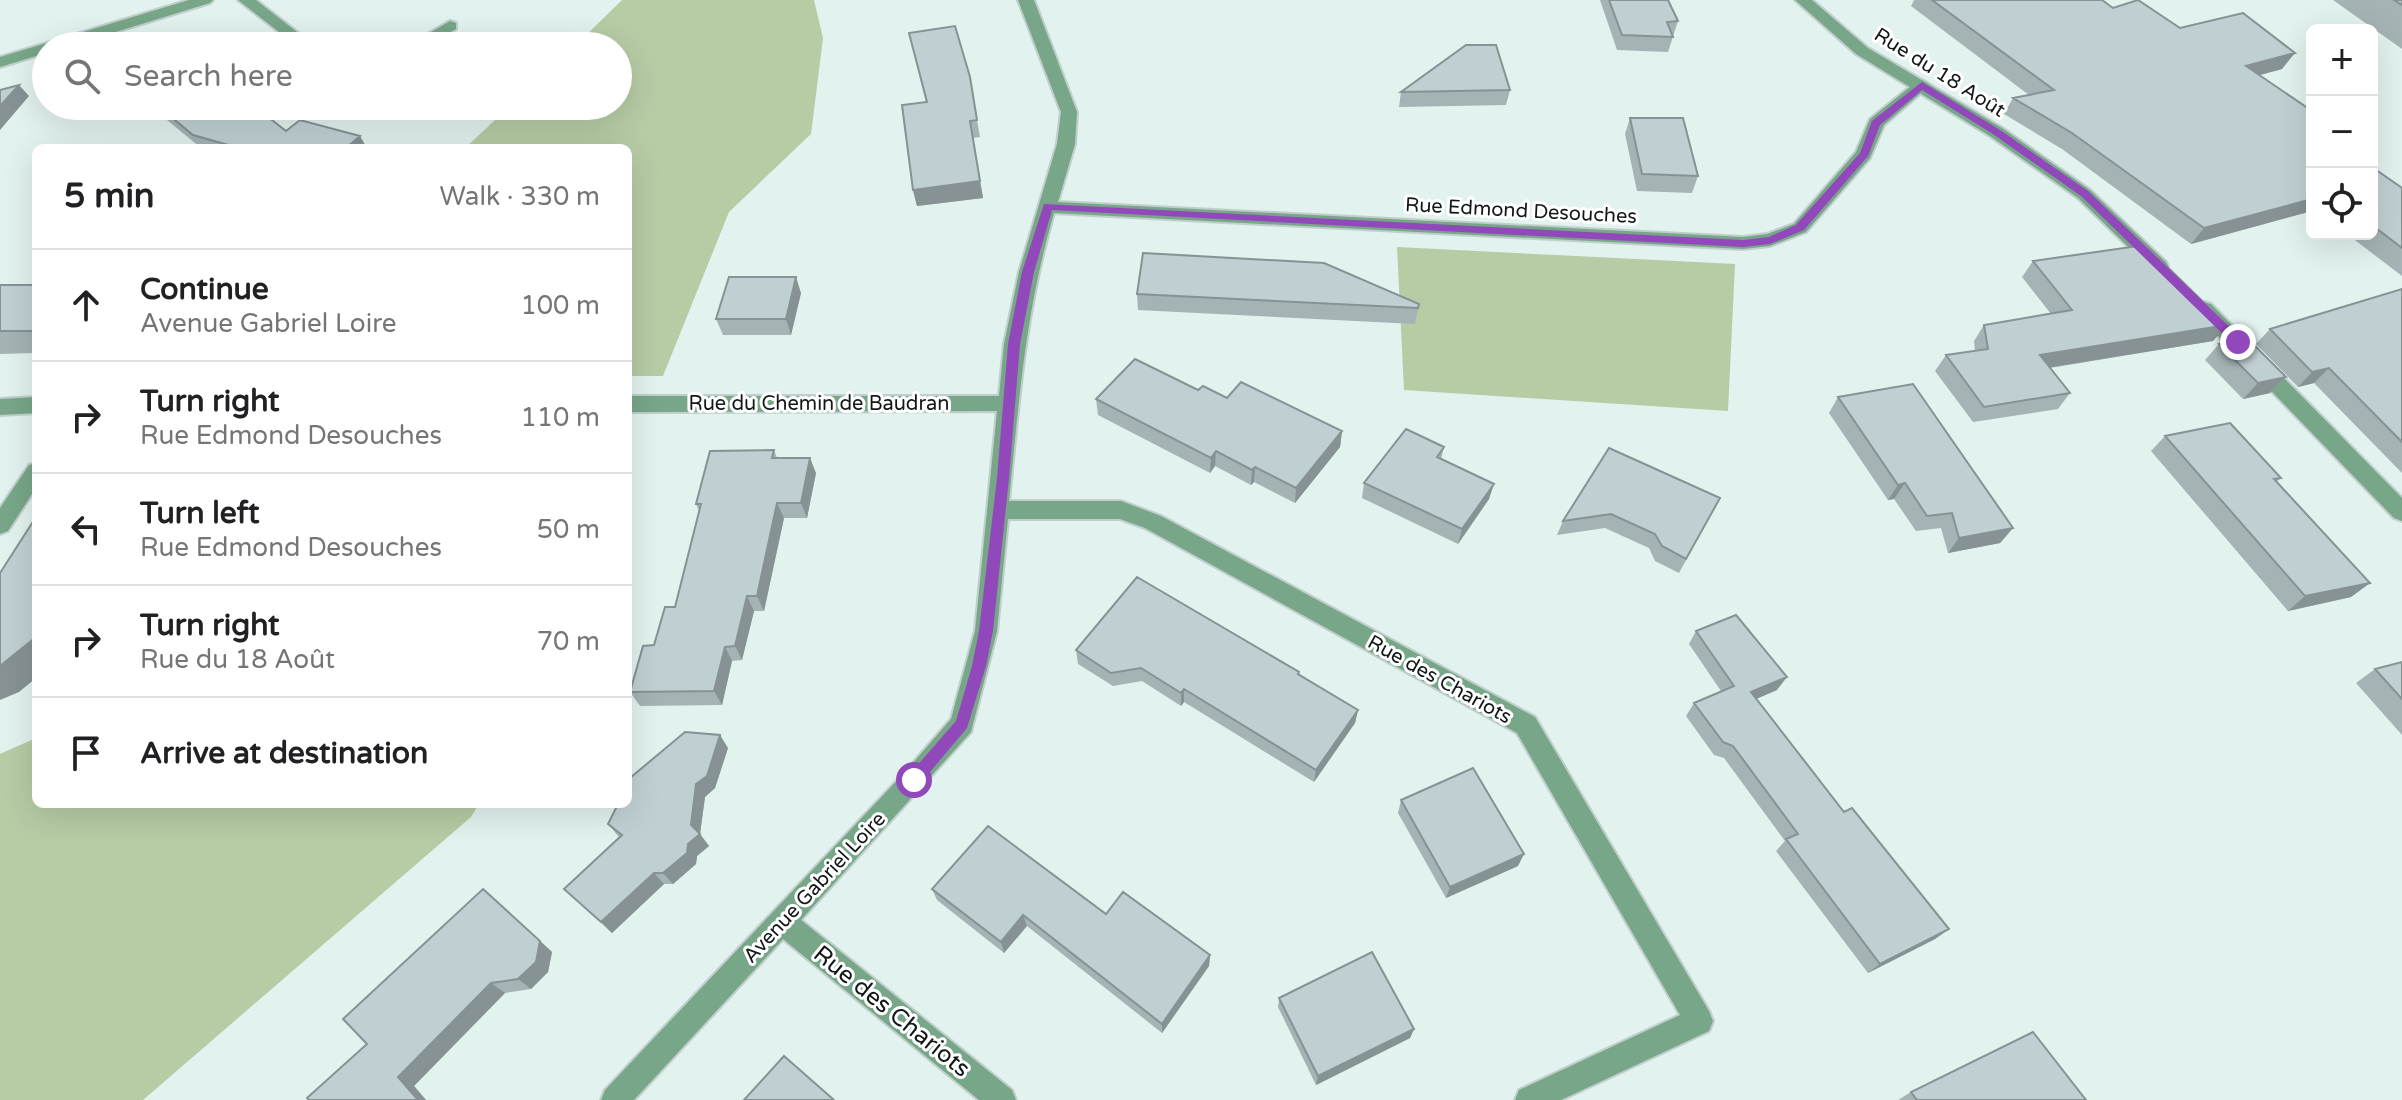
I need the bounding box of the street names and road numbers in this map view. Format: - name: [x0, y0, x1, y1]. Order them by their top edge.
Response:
- street label: Rue du 18 Août: [1870, 23, 2010, 123]
- street label: Rue Edmond Desouches: [1404, 193, 1638, 229]
- street label: Rue du Chemin de Baudran: [688, 392, 950, 416]
- street label: Rue des Chariots: [1363, 630, 1516, 729]
- street label: Avenue Gabriel Loire: [739, 807, 891, 968]
- street label: Rue des Chariots: [808, 939, 976, 1083]

